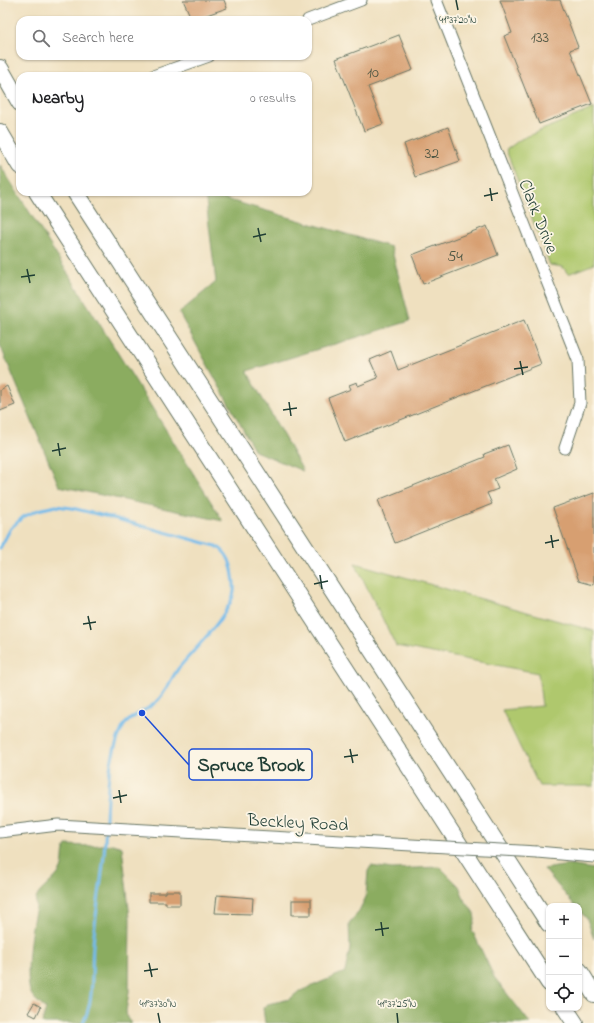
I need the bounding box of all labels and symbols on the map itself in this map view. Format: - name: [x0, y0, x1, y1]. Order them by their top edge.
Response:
- text: 41°37'20"N: [439, 13, 477, 28]
- house number: 133: [531, 26, 549, 50]
- house number: 10: [367, 61, 379, 85]
- house number: 32: [425, 142, 439, 166]
- street label: Clark Drive: [510, 176, 564, 259]
- house number: 54: [447, 245, 463, 269]
- callout: Spruce Brook: [189, 749, 312, 780]
- text: Spruce Brook: [197, 753, 305, 780]
- street label: Beckley Road: [246, 808, 349, 840]
- text: 41°37'30"N: [140, 997, 177, 1012]
- text: 41°37'25"N: [377, 997, 417, 1012]

